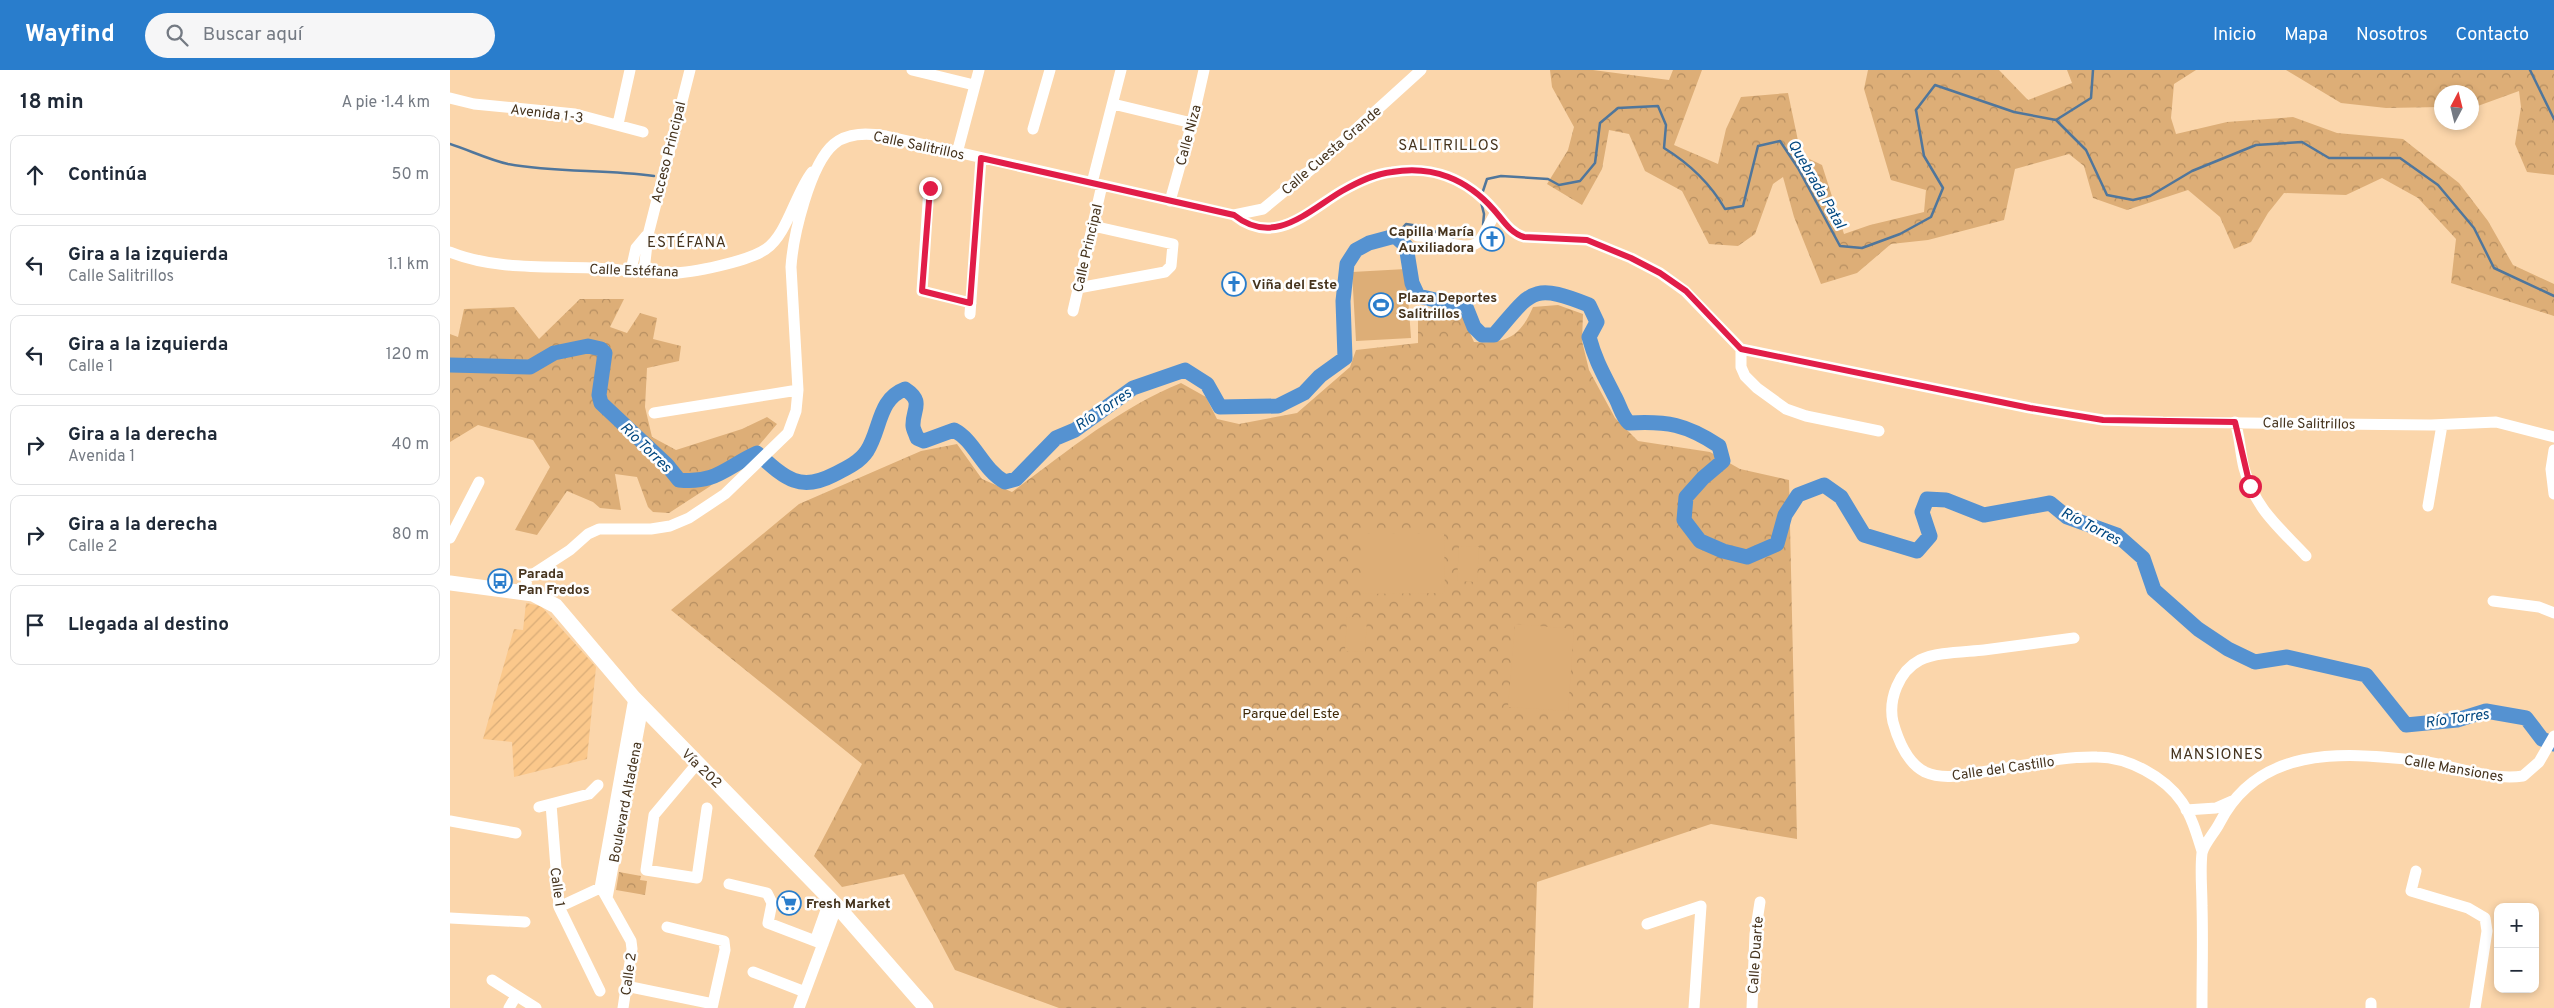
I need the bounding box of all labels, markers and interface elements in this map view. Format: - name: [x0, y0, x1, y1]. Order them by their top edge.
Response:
- search box: [145, 13, 495, 58]
- text: Wayfind: [25, 20, 115, 50]
- icon: search: [163, 21, 191, 49]
- text: Buscar aquí: [203, 23, 303, 47]
- text: Inicio: [2213, 24, 2256, 47]
- text: Mapa: [2284, 24, 2328, 47]
- text: Nosotros: [2356, 24, 2428, 47]
- text: Contacto: [2456, 24, 2529, 47]
- north arrow: [2434, 85, 2479, 130]
- text: 18 min: [20, 89, 84, 116]
- text: A pie · 1.4 km: [341, 93, 430, 113]
- street label: Acceso Principal: [649, 100, 690, 205]
- street label: Avenida 1-3: [509, 102, 584, 127]
- street label: Calle Niza: [1173, 103, 1206, 168]
- street label: Calle Cuesta Grande: [1279, 103, 1385, 199]
- street label: Calle Salitrillos: [872, 129, 966, 164]
- district label: SALITRILLOS: [1398, 137, 1500, 156]
- water label: Quebrada Patal: [1783, 137, 1849, 234]
- icon: ahead: [21, 161, 49, 189]
- text: Continúa: [68, 163, 147, 187]
- text: 50 m: [392, 165, 429, 185]
- route end: [919, 177, 942, 200]
- street label: Calle Principal: [1070, 203, 1107, 294]
- place label: Capilla María Auxiliadora: [1389, 224, 1474, 257]
- church icon: Capilla María Auxiliadora: [1479, 226, 1505, 252]
- district label: ESTÉFANA: [647, 233, 727, 253]
- text: Gira a la izquierda: [68, 243, 228, 267]
- icon: left: [21, 251, 49, 279]
- text: 1.1 km: [388, 255, 429, 275]
- street label: Calle Estéfana: [589, 261, 679, 282]
- text: Calle Salitrillos: [68, 267, 174, 287]
- church icon: Viña del Este: [1221, 271, 1247, 297]
- place label: Viña del Este: [1252, 277, 1337, 294]
- place label: Plaza Deportes Salitrillos: [1398, 290, 1497, 323]
- sports icon: Plaza Deportes Salitrillos: [1368, 292, 1394, 318]
- text: Gira a la izquierda: [68, 333, 228, 357]
- icon: left: [21, 341, 49, 369]
- text: 120 m: [386, 345, 429, 365]
- text: Calle 1: [68, 357, 114, 377]
- water label: Río Torres: [1072, 384, 1136, 436]
- street label: Calle Salitrillos: [2262, 415, 2356, 434]
- water label: Río Torres: [615, 419, 675, 477]
- text: Gira a la derecha: [68, 423, 218, 447]
- icon: right: [21, 431, 49, 459]
- text: 40 m: [391, 435, 429, 455]
- text: Avenida 1: [68, 447, 135, 467]
- route start: [2239, 475, 2262, 498]
- water label: Río Torres: [2057, 504, 2123, 550]
- text: Gira a la derecha: [68, 513, 218, 537]
- icon: right: [21, 521, 49, 549]
- text: 80 m: [392, 525, 429, 545]
- text: Calle 2: [68, 537, 117, 557]
- place label: Parada Pan Fredos: [518, 566, 590, 599]
- bus stop icon: Parada Pan Fredos: [487, 568, 513, 594]
- icon: arrive: [21, 611, 49, 639]
- text: Llegada al destino: [68, 613, 229, 637]
- park label: Parque del Este: [1242, 706, 1340, 723]
- water label: Río Torres: [2424, 706, 2491, 733]
- street label: Boulevard Altadena: [606, 740, 647, 864]
- street label: Vía 202: [677, 746, 725, 792]
- district label: MANSIONES: [2170, 746, 2264, 765]
- street label: Calle Mansiones: [2403, 752, 2505, 787]
- street label: Calle del Castillo: [1951, 754, 2056, 785]
- street label: Calle 1: [545, 866, 568, 908]
- supermarket icon: Fresh Market: [776, 890, 802, 916]
- place label: Fresh Market: [806, 896, 890, 913]
- map controls: [2494, 903, 2539, 993]
- button: +: [2494, 903, 2539, 948]
- street label: Calle Duarte: [1745, 916, 1768, 995]
- button: −: [2494, 948, 2539, 993]
- street label: Calle 2: [618, 952, 641, 997]

